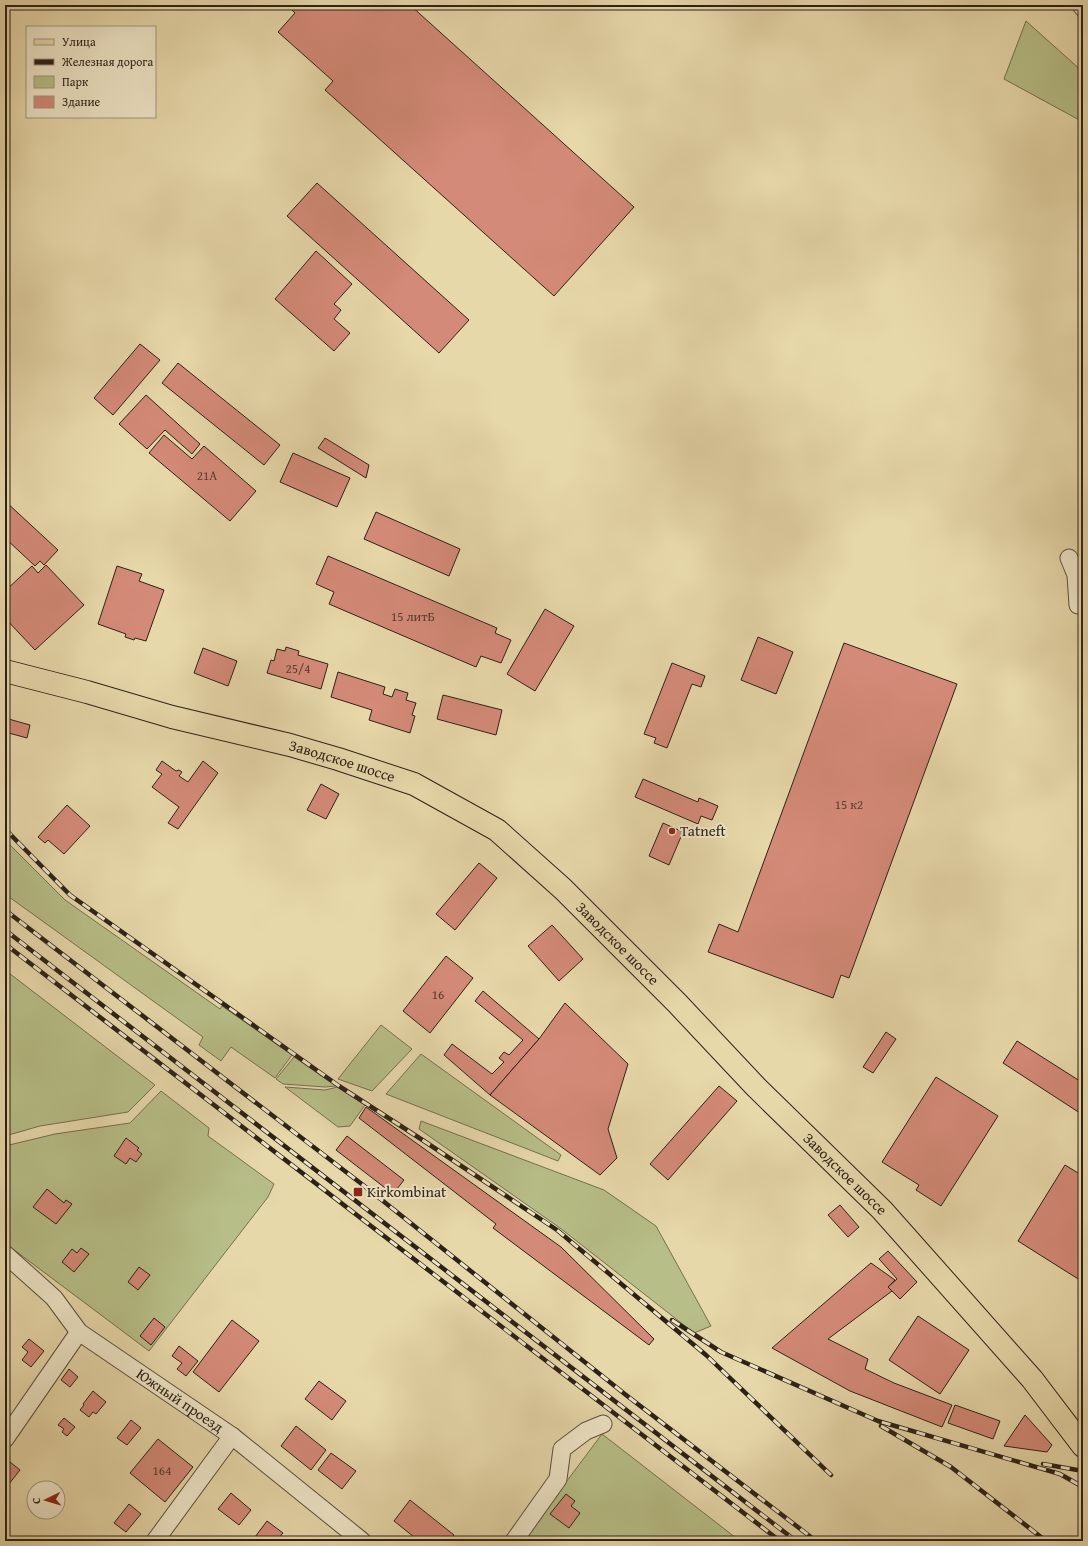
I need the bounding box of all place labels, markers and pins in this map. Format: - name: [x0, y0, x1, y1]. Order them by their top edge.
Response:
- place label: Tatneft: [680, 820, 726, 841]
- marker: Tatneft: [667, 826, 677, 836]
- place label: Kirkombinat: [367, 1181, 447, 1202]
- marker: Kirkombinat: [352, 1186, 364, 1198]

